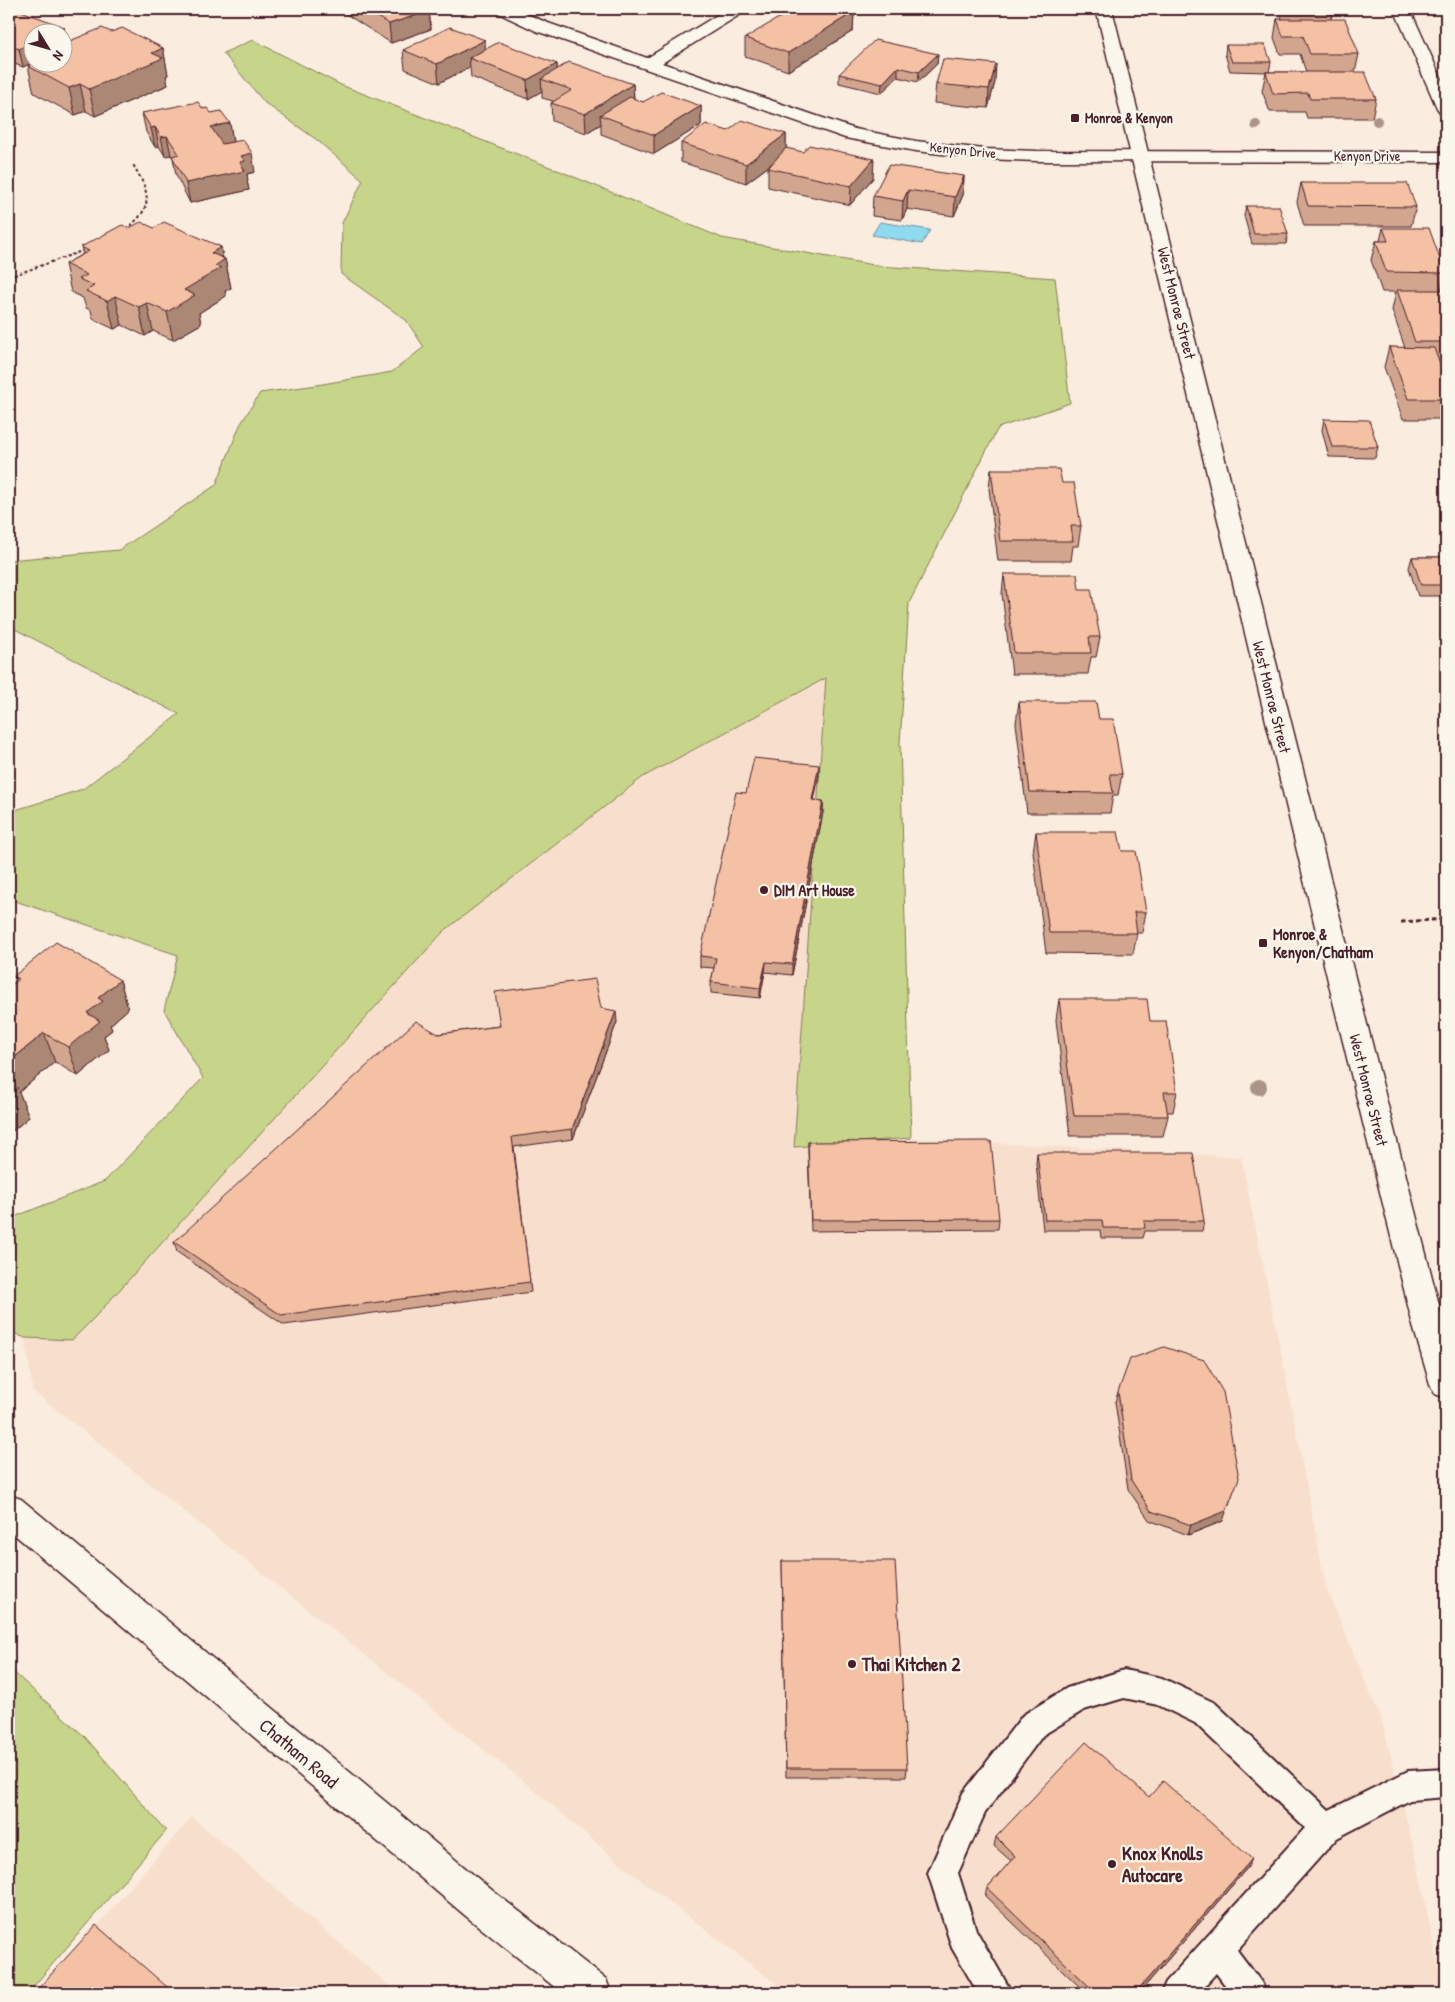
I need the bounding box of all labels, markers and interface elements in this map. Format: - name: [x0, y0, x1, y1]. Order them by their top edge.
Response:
- north arrow: [22, 22, 72, 72]
- text: N: [49, 47, 69, 65]
- place label: Monroe & Kenyon: [1085, 108, 1173, 129]
- marker: Monroe & Kenyon: [1069, 112, 1081, 124]
- street label: Kenyon Drive: [929, 137, 998, 163]
- street label: Kenyon Drive: [1334, 146, 1401, 166]
- street label: West Monroe Street: [1152, 245, 1202, 362]
- street label: West Monroe Street: [1247, 639, 1297, 756]
- place label: DIM Art House: [774, 879, 855, 901]
- marker: DIM Art House: [758, 884, 770, 896]
- place label: Monroe & Kenyon/Chatham: [1273, 923, 1373, 964]
- marker: Monroe & Kenyon/Chatham: [1257, 937, 1269, 949]
- street label: West Monroe Street: [1344, 1032, 1394, 1149]
- place label: Thai Kitchen 2: [861, 1651, 961, 1677]
- marker: Thai Kitchen 2: [846, 1658, 858, 1670]
- street label: Chatham Road: [254, 1712, 345, 1794]
- place label: Knox Knolls Autocare: [1122, 1840, 1203, 1888]
- marker: Knox Knolls Autocare: [1106, 1858, 1118, 1870]

